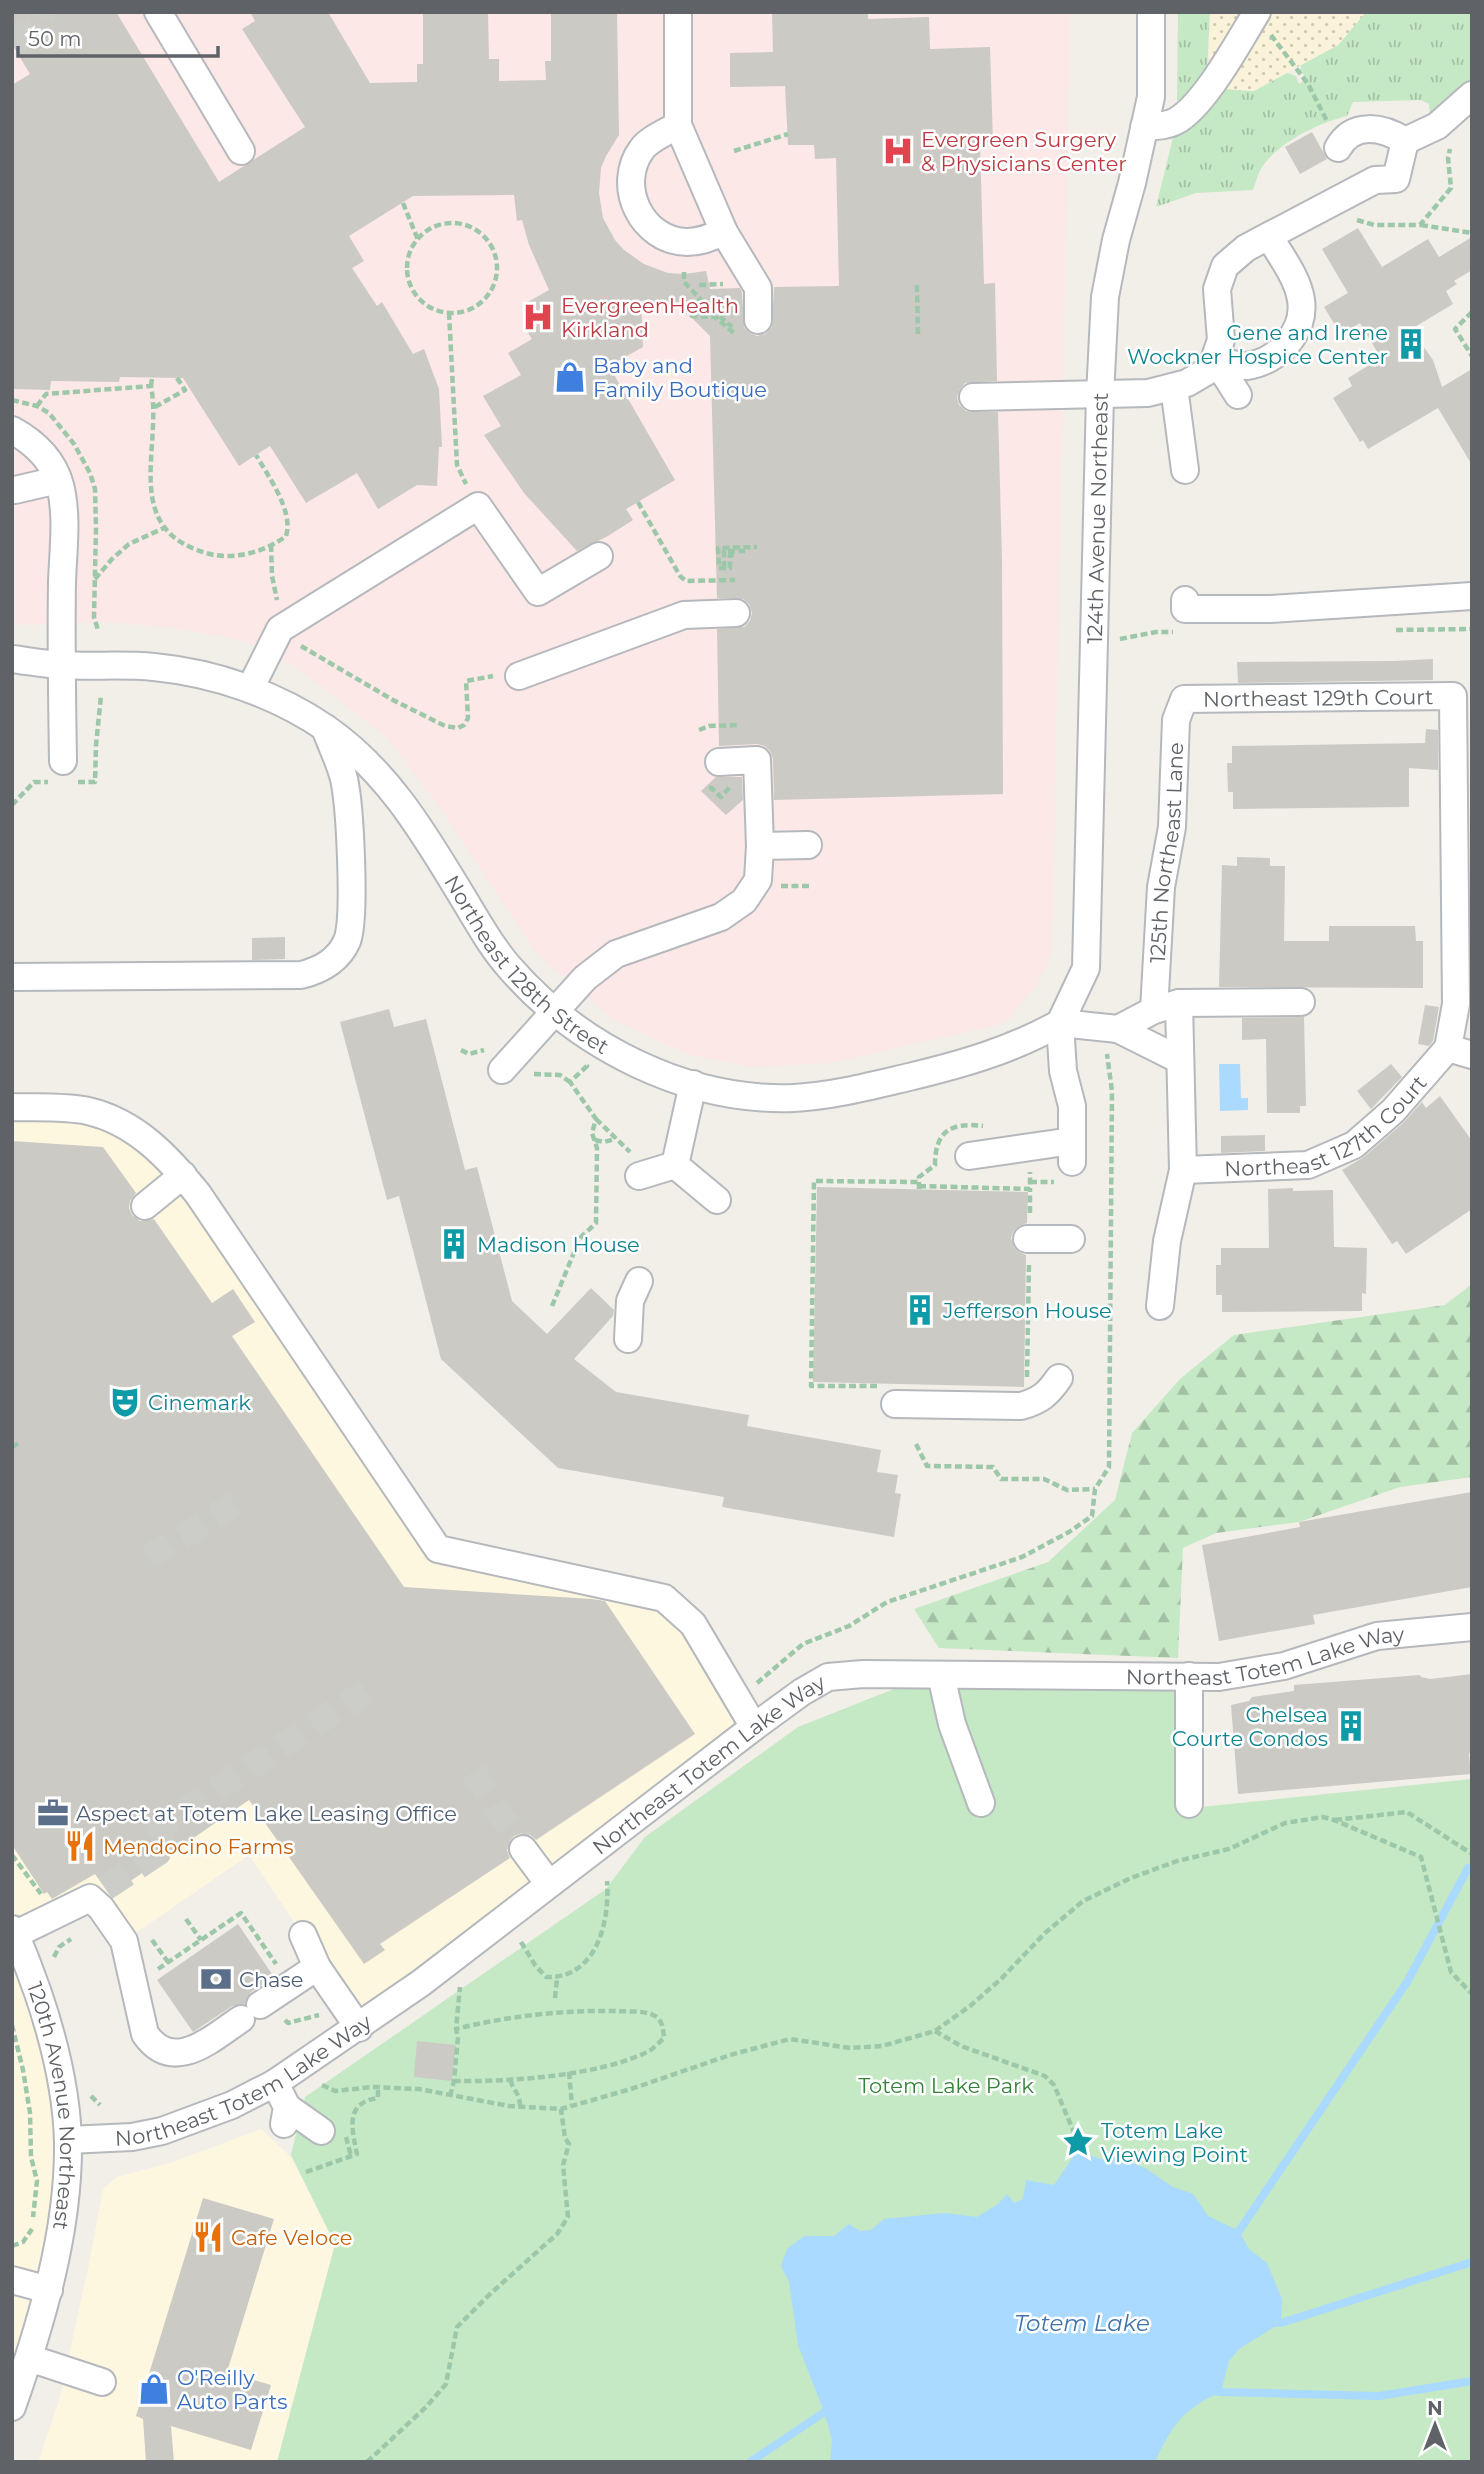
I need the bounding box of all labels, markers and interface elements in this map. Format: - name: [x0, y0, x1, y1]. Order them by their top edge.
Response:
- scale bar: [18, 14, 217, 58]
- text: 50 m: [28, 26, 82, 51]
- place label: Evergreen Surgery & Physicians Center: [921, 127, 1127, 176]
- hospital icon: Evergreen Surgery & Physicians Center: [881, 134, 915, 168]
- place label: EvergreenHealth Kirkland: [561, 293, 739, 342]
- hospital icon: EvergreenHealth Kirkland: [521, 300, 555, 334]
- place label: Gene and Irene Wockner Hospice Center: [1127, 320, 1388, 369]
- building icon: Gene and Irene Wockner Hospice Center: [1394, 327, 1428, 361]
- place label: Baby and Family Boutique: [593, 353, 767, 402]
- shop icon: Baby and Family Boutique: [553, 360, 587, 394]
- street label: 124th Avenue Northeast: [1081, 392, 1113, 644]
- street label: Northeast 129th Court: [1203, 684, 1434, 711]
- street label: 125th Northeast Lane: [1144, 742, 1188, 964]
- street label: Northeast 128th Street: [440, 870, 614, 1059]
- street label: Northeast 127th Court: [1224, 1070, 1431, 1181]
- building icon: Madison House: [437, 1227, 471, 1261]
- place label: Madison House: [477, 1232, 640, 1257]
- building icon: Jefferson House: [903, 1293, 937, 1327]
- place label: Jefferson House: [942, 1298, 1112, 1323]
- theatre icon: Cinemark: [108, 1385, 142, 1419]
- place label: Cinemark: [148, 1390, 251, 1415]
- street label: Northeast Totem Lake Way: [1126, 1621, 1406, 1690]
- street label: Northeast Totem Lake Way: [587, 1669, 830, 1859]
- place label: Chelsea Courte Condos: [1172, 1702, 1328, 1751]
- building icon: Chelsea Courte Condos: [1334, 1709, 1368, 1743]
- office icon: Aspect at Totem Lake Leasing Office: [36, 1796, 70, 1830]
- place label: Aspect at Totem Lake Leasing Office: [76, 1801, 457, 1826]
- restaurant icon: Mendocino Farms: [63, 1829, 97, 1863]
- place label: Mendocino Farms: [103, 1834, 294, 1859]
- bank icon: Chase: [199, 1962, 233, 1996]
- place label: Chase: [239, 1967, 303, 1992]
- street label: 120th Avenue Northeast: [22, 1978, 81, 2232]
- street label: Northeast Totem Lake Way: [114, 2008, 376, 2150]
- park label: Totem Lake Park: [858, 2073, 1034, 2098]
- place label: Totem Lake Viewing Point: [1101, 2118, 1248, 2167]
- place icon: Totem Lake Viewing Point: [1061, 2125, 1095, 2159]
- restaurant icon: Cafe Veloce: [191, 2220, 225, 2254]
- place label: Cafe Veloce: [231, 2225, 353, 2250]
- water label: Totem Lake: [1014, 2309, 1150, 2337]
- place label: O'Reilly Auto Parts: [177, 2365, 287, 2414]
- shop icon: O'Reilly Auto Parts: [137, 2372, 171, 2406]
- north arrow: [1400, 2390, 1470, 2460]
- text: N: [1427, 2397, 1443, 2420]

